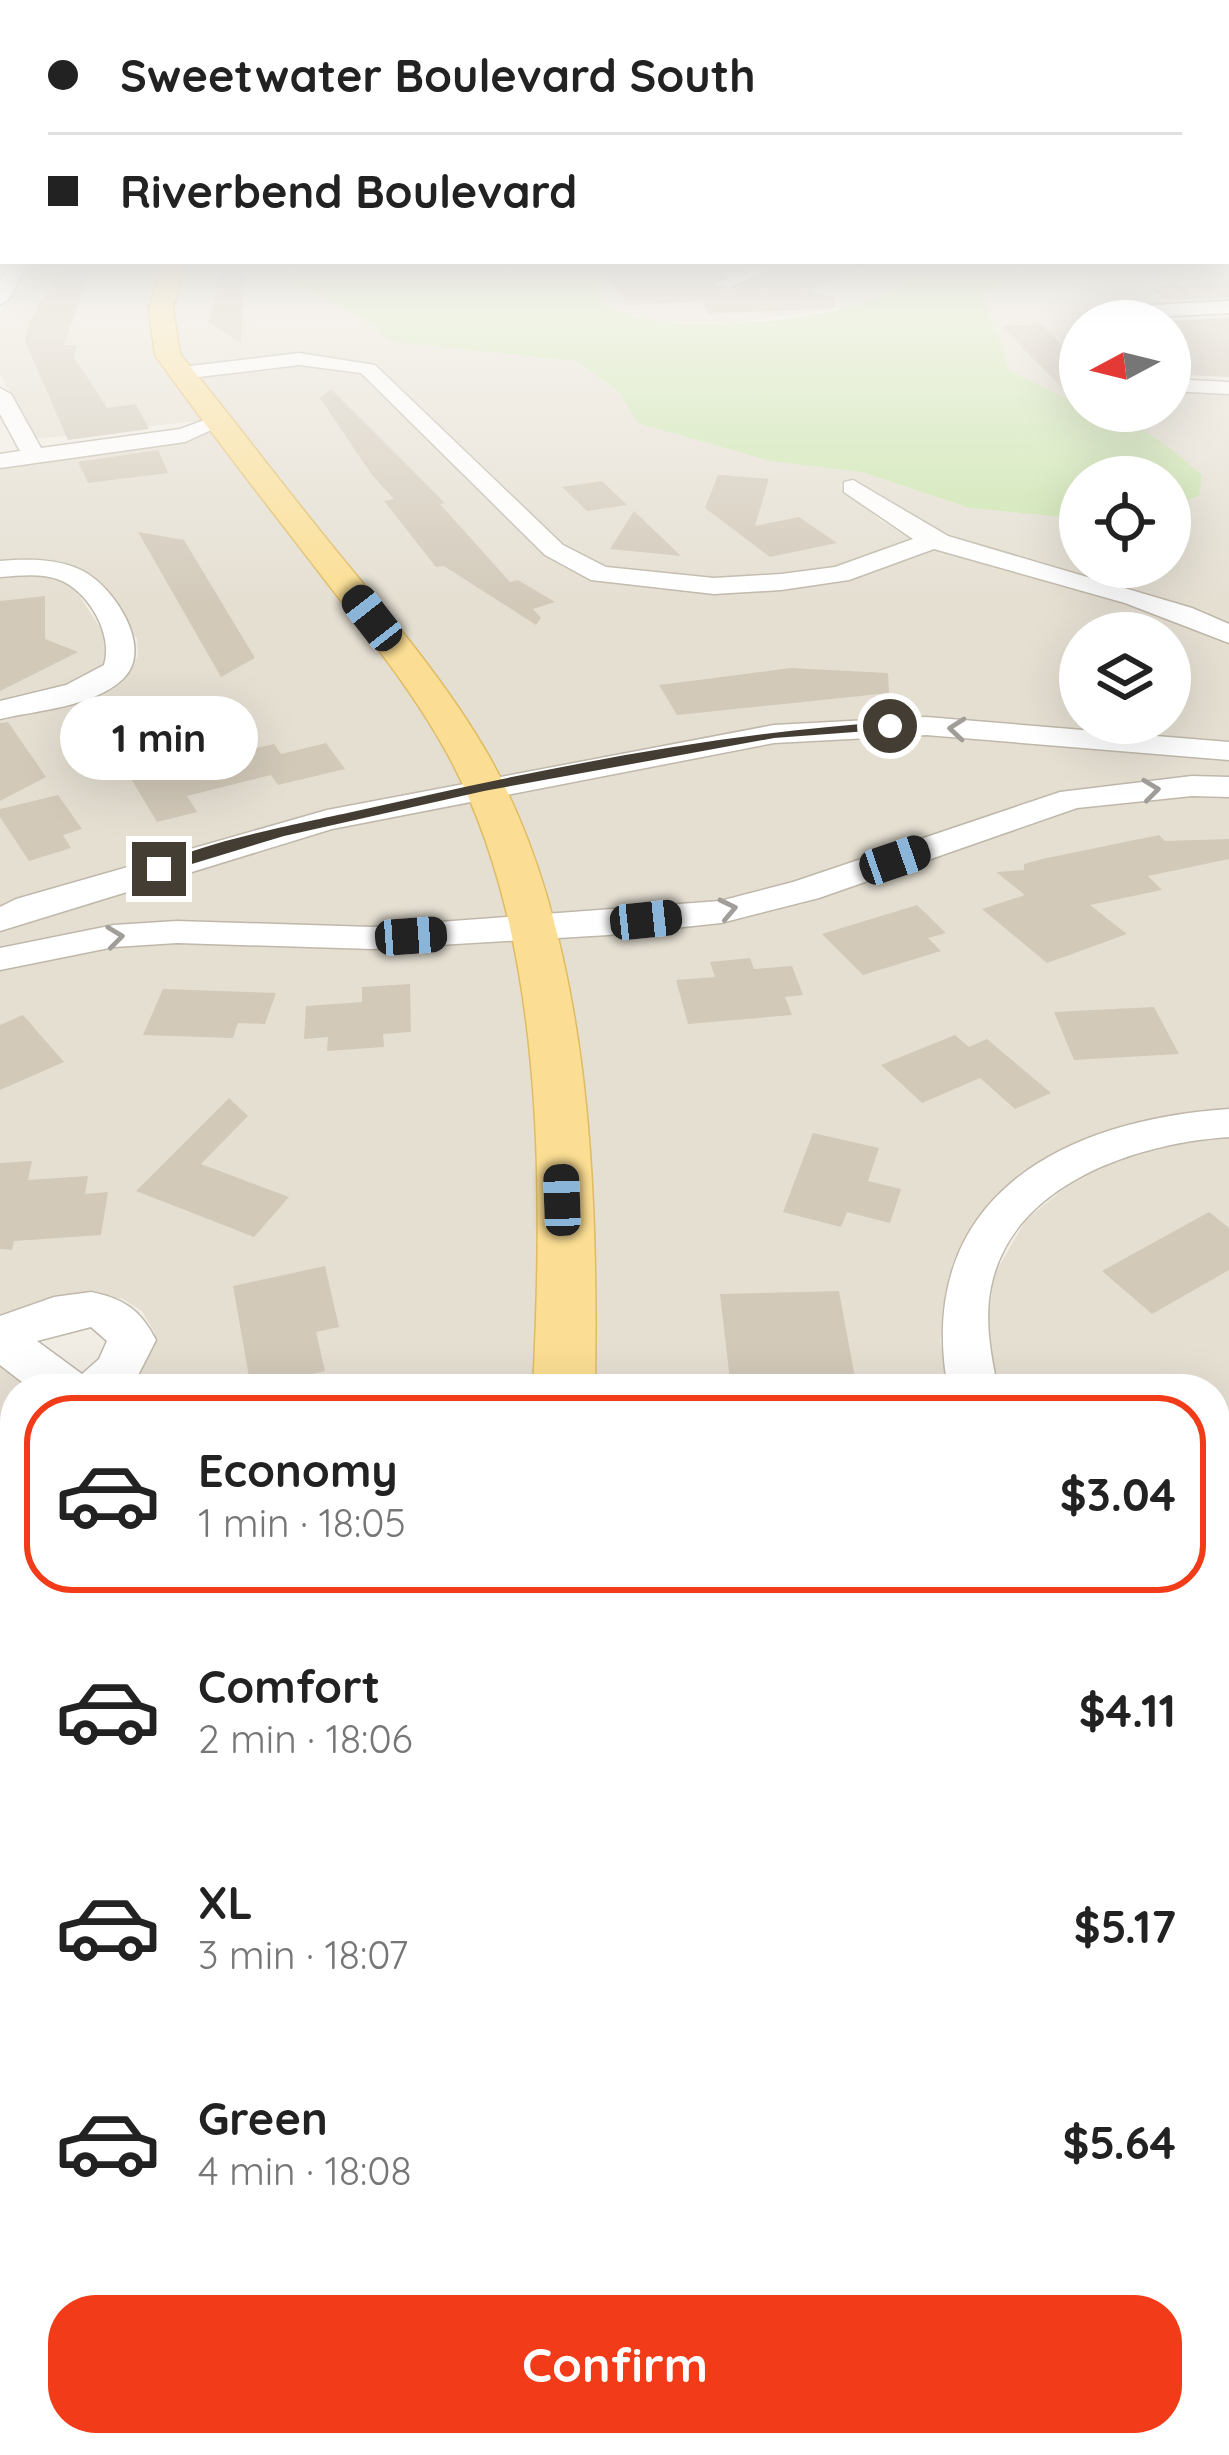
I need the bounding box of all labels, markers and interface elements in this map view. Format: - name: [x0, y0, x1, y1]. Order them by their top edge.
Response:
- text: Sweetwater Boulevard South: [120, 47, 756, 103]
- text: Riverbend Boulevard: [120, 163, 577, 219]
- north arrow: [1059, 300, 1191, 432]
- map controls: [1059, 300, 1191, 744]
- button: locate: [1059, 456, 1191, 588]
- car: [336, 579, 408, 657]
- button: layers: [1059, 612, 1191, 744]
- callout: 1 min: [60, 695, 258, 779]
- route start: [863, 699, 917, 753]
- text: 1 min: [112, 713, 206, 762]
- one-way arrow: [948, 717, 967, 742]
- one-way arrow: [1141, 778, 1160, 804]
- car: [855, 831, 935, 889]
- route end: [132, 842, 186, 896]
- one-way arrow: [718, 897, 738, 923]
- car: [608, 898, 684, 942]
- car: [374, 916, 448, 956]
- one-way arrow: [105, 925, 125, 951]
- car: [543, 1163, 581, 1237]
- icon: car: [54, 1440, 162, 1548]
- text: Economy: [198, 1442, 398, 1498]
- text: $3.04: [1060, 1466, 1176, 1522]
- text: 1 min · 18:05: [198, 1498, 406, 1547]
- icon: car: [54, 1656, 162, 1764]
- text: Comfort: [198, 1658, 380, 1714]
- text: $4.11: [1079, 1682, 1176, 1738]
- text: 2 min · 18:06: [198, 1714, 413, 1763]
- icon: car: [54, 1872, 162, 1980]
- text: XL: [198, 1874, 253, 1930]
- text: $5.17: [1074, 1898, 1176, 1954]
- text: 3 min · 18:07: [198, 1930, 408, 1979]
- icon: car: [54, 2088, 162, 2196]
- text: Green: [198, 2090, 328, 2146]
- text: $5.64: [1062, 2114, 1176, 2170]
- text: 4 min · 18:08: [198, 2146, 412, 2195]
- button: Confirm: [48, 2295, 1182, 2433]

